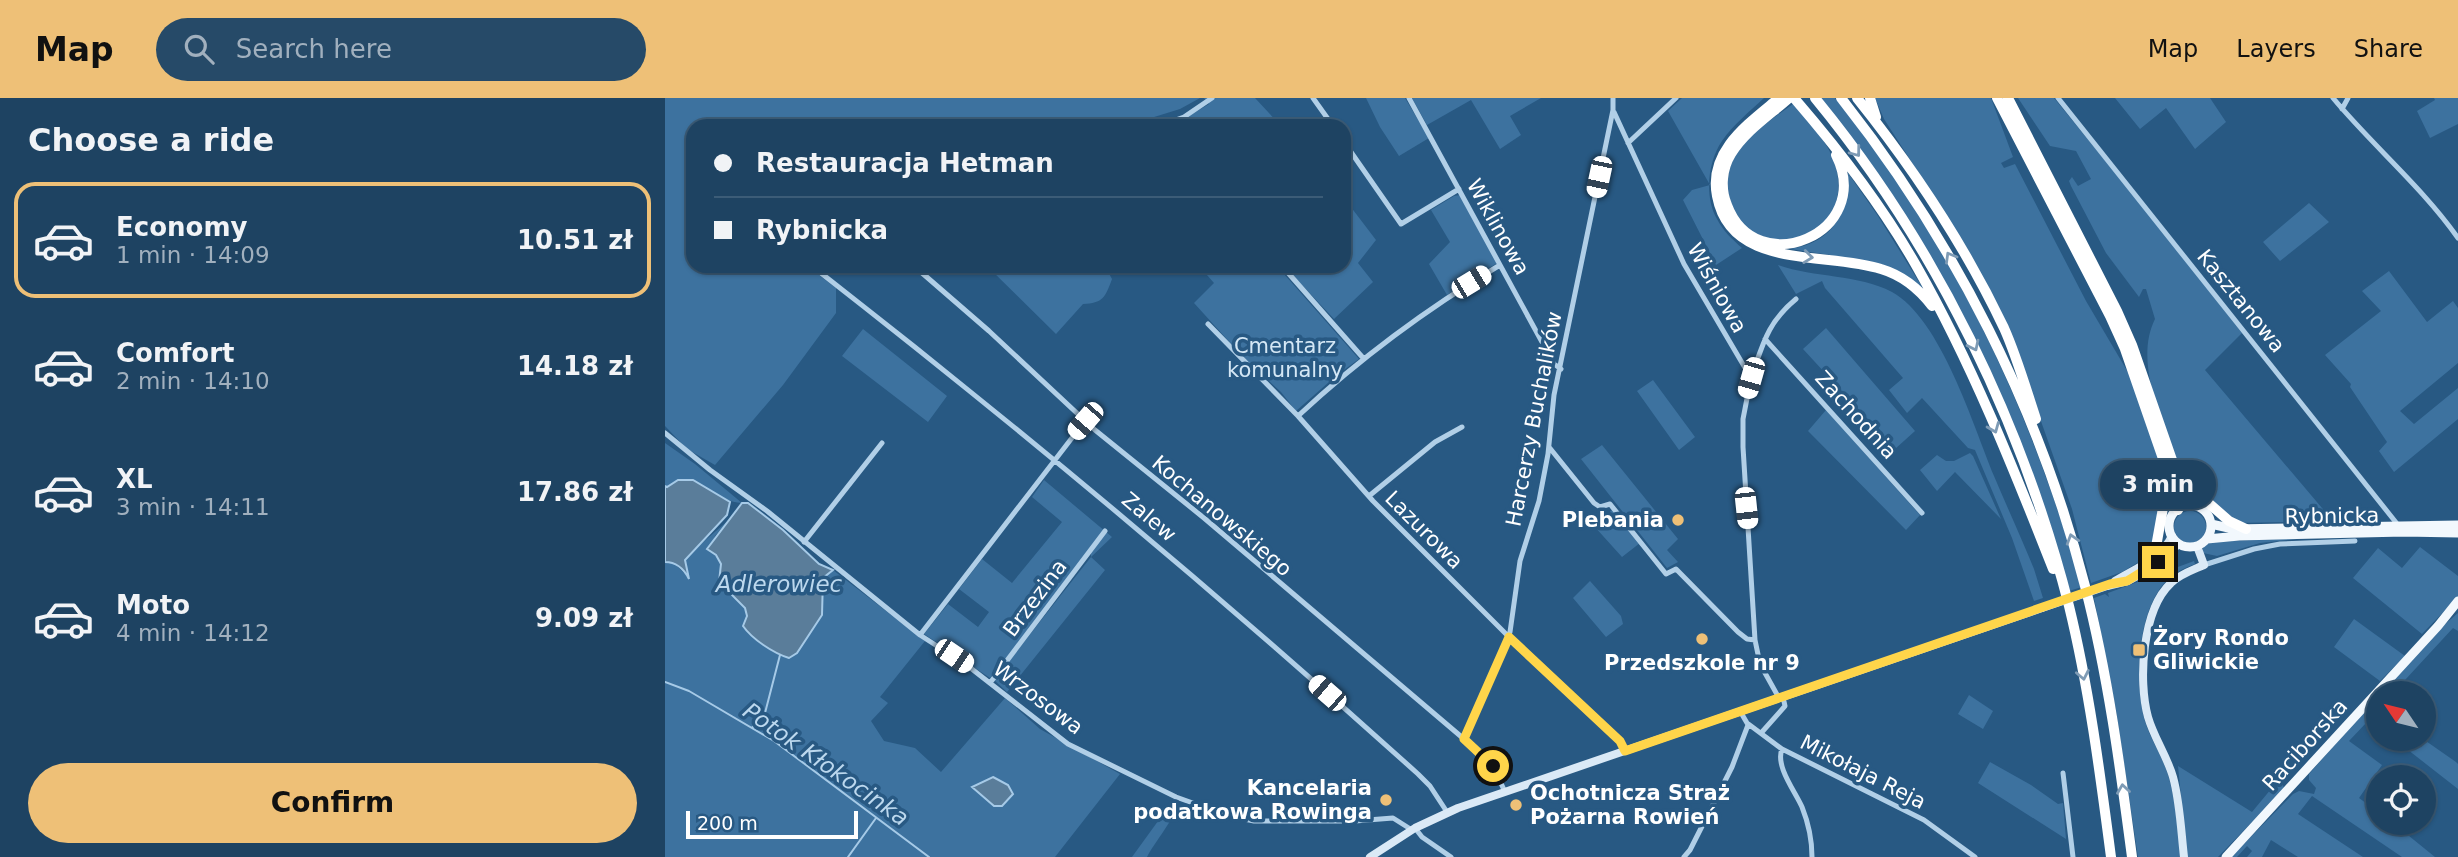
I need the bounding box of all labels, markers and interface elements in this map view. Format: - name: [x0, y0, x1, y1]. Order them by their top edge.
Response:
- search box: [156, 18, 646, 81]
- text: Map: [35, 30, 114, 69]
- icon: search: [180, 30, 218, 68]
- text: Search here: [236, 34, 392, 64]
- text: Map: [2148, 35, 2198, 63]
- text: Layers: [2236, 35, 2316, 63]
- text: Share: [2354, 35, 2423, 63]
- text: Choose a ride: [28, 121, 274, 159]
- one-way arrow: [1848, 144, 1860, 157]
- text: Restauracja Hetman: [756, 148, 1054, 178]
- car: [1585, 154, 1614, 200]
- street label: Wiklinowa: [1462, 175, 1534, 279]
- icon: car: [32, 209, 95, 272]
- text: Economy: [116, 212, 247, 242]
- text: Rybnicka: [756, 215, 888, 245]
- text: 10.51 zł: [517, 225, 633, 255]
- street label: Wiśniowa: [1682, 239, 1752, 337]
- text: 1 min · 14:09: [116, 242, 270, 268]
- street label: Kasztanowa: [2192, 245, 2290, 357]
- one-way arrow: [1802, 250, 1814, 265]
- one-way arrow: [1945, 252, 1958, 264]
- car: [1448, 262, 1495, 302]
- street label: Harcerzy Buchalików: [1501, 309, 1567, 529]
- park label: Cmentarz komunalny: [1227, 334, 1343, 382]
- icon: car: [32, 335, 95, 398]
- text: Comfort: [116, 338, 234, 368]
- one-way arrow: [1966, 339, 1980, 351]
- text: 14.18 zł: [517, 351, 633, 381]
- car: [1736, 355, 1767, 401]
- street label: Zachodnia: [1810, 366, 1902, 464]
- text: 2 min · 14:10: [116, 368, 270, 394]
- car: [1064, 398, 1107, 444]
- one-way arrow: [1986, 422, 2000, 434]
- street label: Kochanowskiego: [1147, 451, 1297, 581]
- icon: car: [32, 461, 95, 524]
- callout: 3 min: [2100, 461, 2216, 510]
- text: XL: [116, 464, 153, 494]
- text: 3 min: [2122, 471, 2194, 497]
- text: 17.86 zł: [517, 477, 633, 507]
- street label: Lazurowa: [1380, 486, 1468, 574]
- car: [1734, 486, 1759, 530]
- street label: Zalew: [1117, 487, 1181, 547]
- text: 3 min · 14:11: [116, 494, 270, 520]
- street label: Rybnicka: [2285, 503, 2379, 529]
- place label: Plebania: [1562, 508, 1664, 532]
- marker: Plebania: [1670, 512, 1686, 528]
- one-way arrow: [2065, 533, 2080, 545]
- route end: [2142, 546, 2174, 578]
- street label: Brzezina: [998, 555, 1072, 641]
- water label: Adlerowiec: [714, 571, 843, 597]
- icon: car: [32, 587, 95, 650]
- text: Moto: [116, 590, 190, 620]
- text: 9.09 zł: [535, 603, 633, 633]
- text: 4 min · 14:12: [116, 620, 270, 646]
- place label: Żory Rondo Gliwickie: [2153, 625, 2289, 674]
- marker: Przedszkole nr 9: [1694, 631, 1710, 647]
- car: [931, 636, 978, 676]
- marker: Żory Rondo Gliwickie: [2131, 642, 2147, 658]
- place label: Przedszkole nr 9: [1604, 651, 1800, 675]
- street label: Wrzosowa: [988, 656, 1088, 740]
- one-way arrow: [2075, 669, 2090, 681]
- car: [1305, 671, 1350, 715]
- north arrow: [2366, 681, 2436, 751]
- map controls: [2366, 681, 2436, 835]
- street label: Raciborska: [2258, 694, 2352, 796]
- water label: Potok Kłokocinka: [738, 697, 914, 831]
- street label: Mikołaja Reja: [1796, 730, 1930, 814]
- route start: [1477, 750, 1509, 782]
- button: Confirm: [28, 763, 637, 843]
- button: locate: [2366, 765, 2436, 835]
- place label: Kancelaria podatkowa Rowinga: [1133, 776, 1372, 824]
- place label: Ochotnicza Straż Pożarna Rowień: [1530, 781, 1730, 829]
- one-way arrow: [2115, 784, 2130, 795]
- marker: Kancelaria podatkowa Rowinga: [1378, 792, 1394, 808]
- marker: Ochotnicza Straż Pożarna Rowień: [1508, 797, 1524, 813]
- scale bar: [686, 808, 857, 840]
- text: 200 m: [697, 812, 758, 834]

